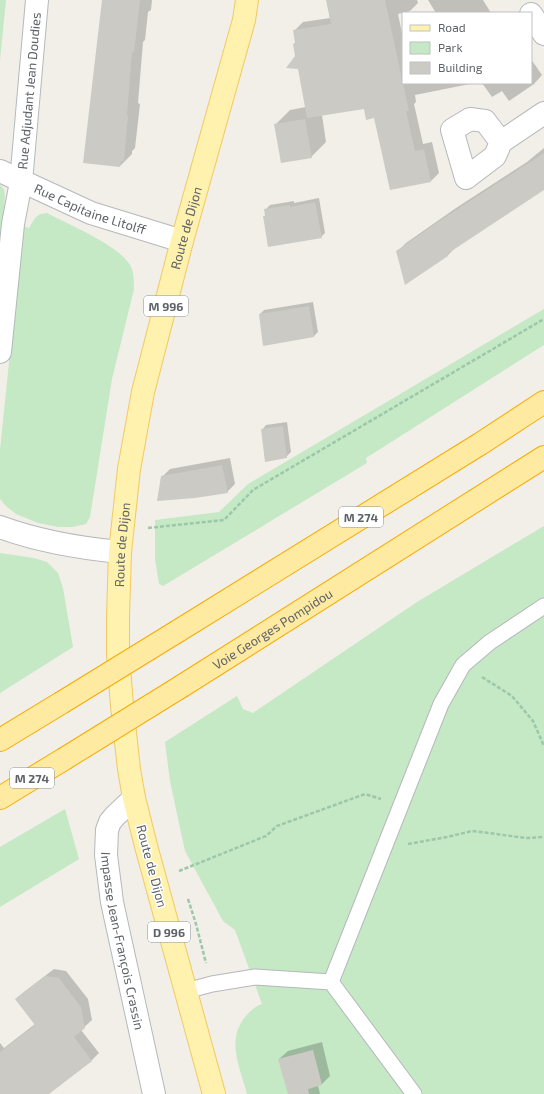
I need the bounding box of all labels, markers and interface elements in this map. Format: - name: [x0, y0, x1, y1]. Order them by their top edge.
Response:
- street label: Rue Adjudant Jean Doudies: [14, 11, 44, 170]
- legend: [402, 12, 532, 84]
- text: Road: [438, 20, 466, 34]
- text: Park: [438, 40, 463, 54]
- text: Building: [438, 60, 483, 74]
- street label: Rue Capitaine Litolff: [32, 180, 149, 238]
- street label: Route de Dijon: [167, 185, 205, 271]
- road number: M 996: [144, 296, 188, 316]
- street label: Route de Dijon: [111, 502, 133, 587]
- road number: M 274: [339, 507, 383, 527]
- street label: Voie Georges Pompidou: [210, 585, 335, 673]
- road number: M 274: [10, 768, 54, 788]
- street label: Route de Dijon: [133, 823, 171, 909]
- street label: Impasse Jean-François Crassin: [98, 852, 148, 1031]
- road number: D 996: [148, 922, 190, 942]

